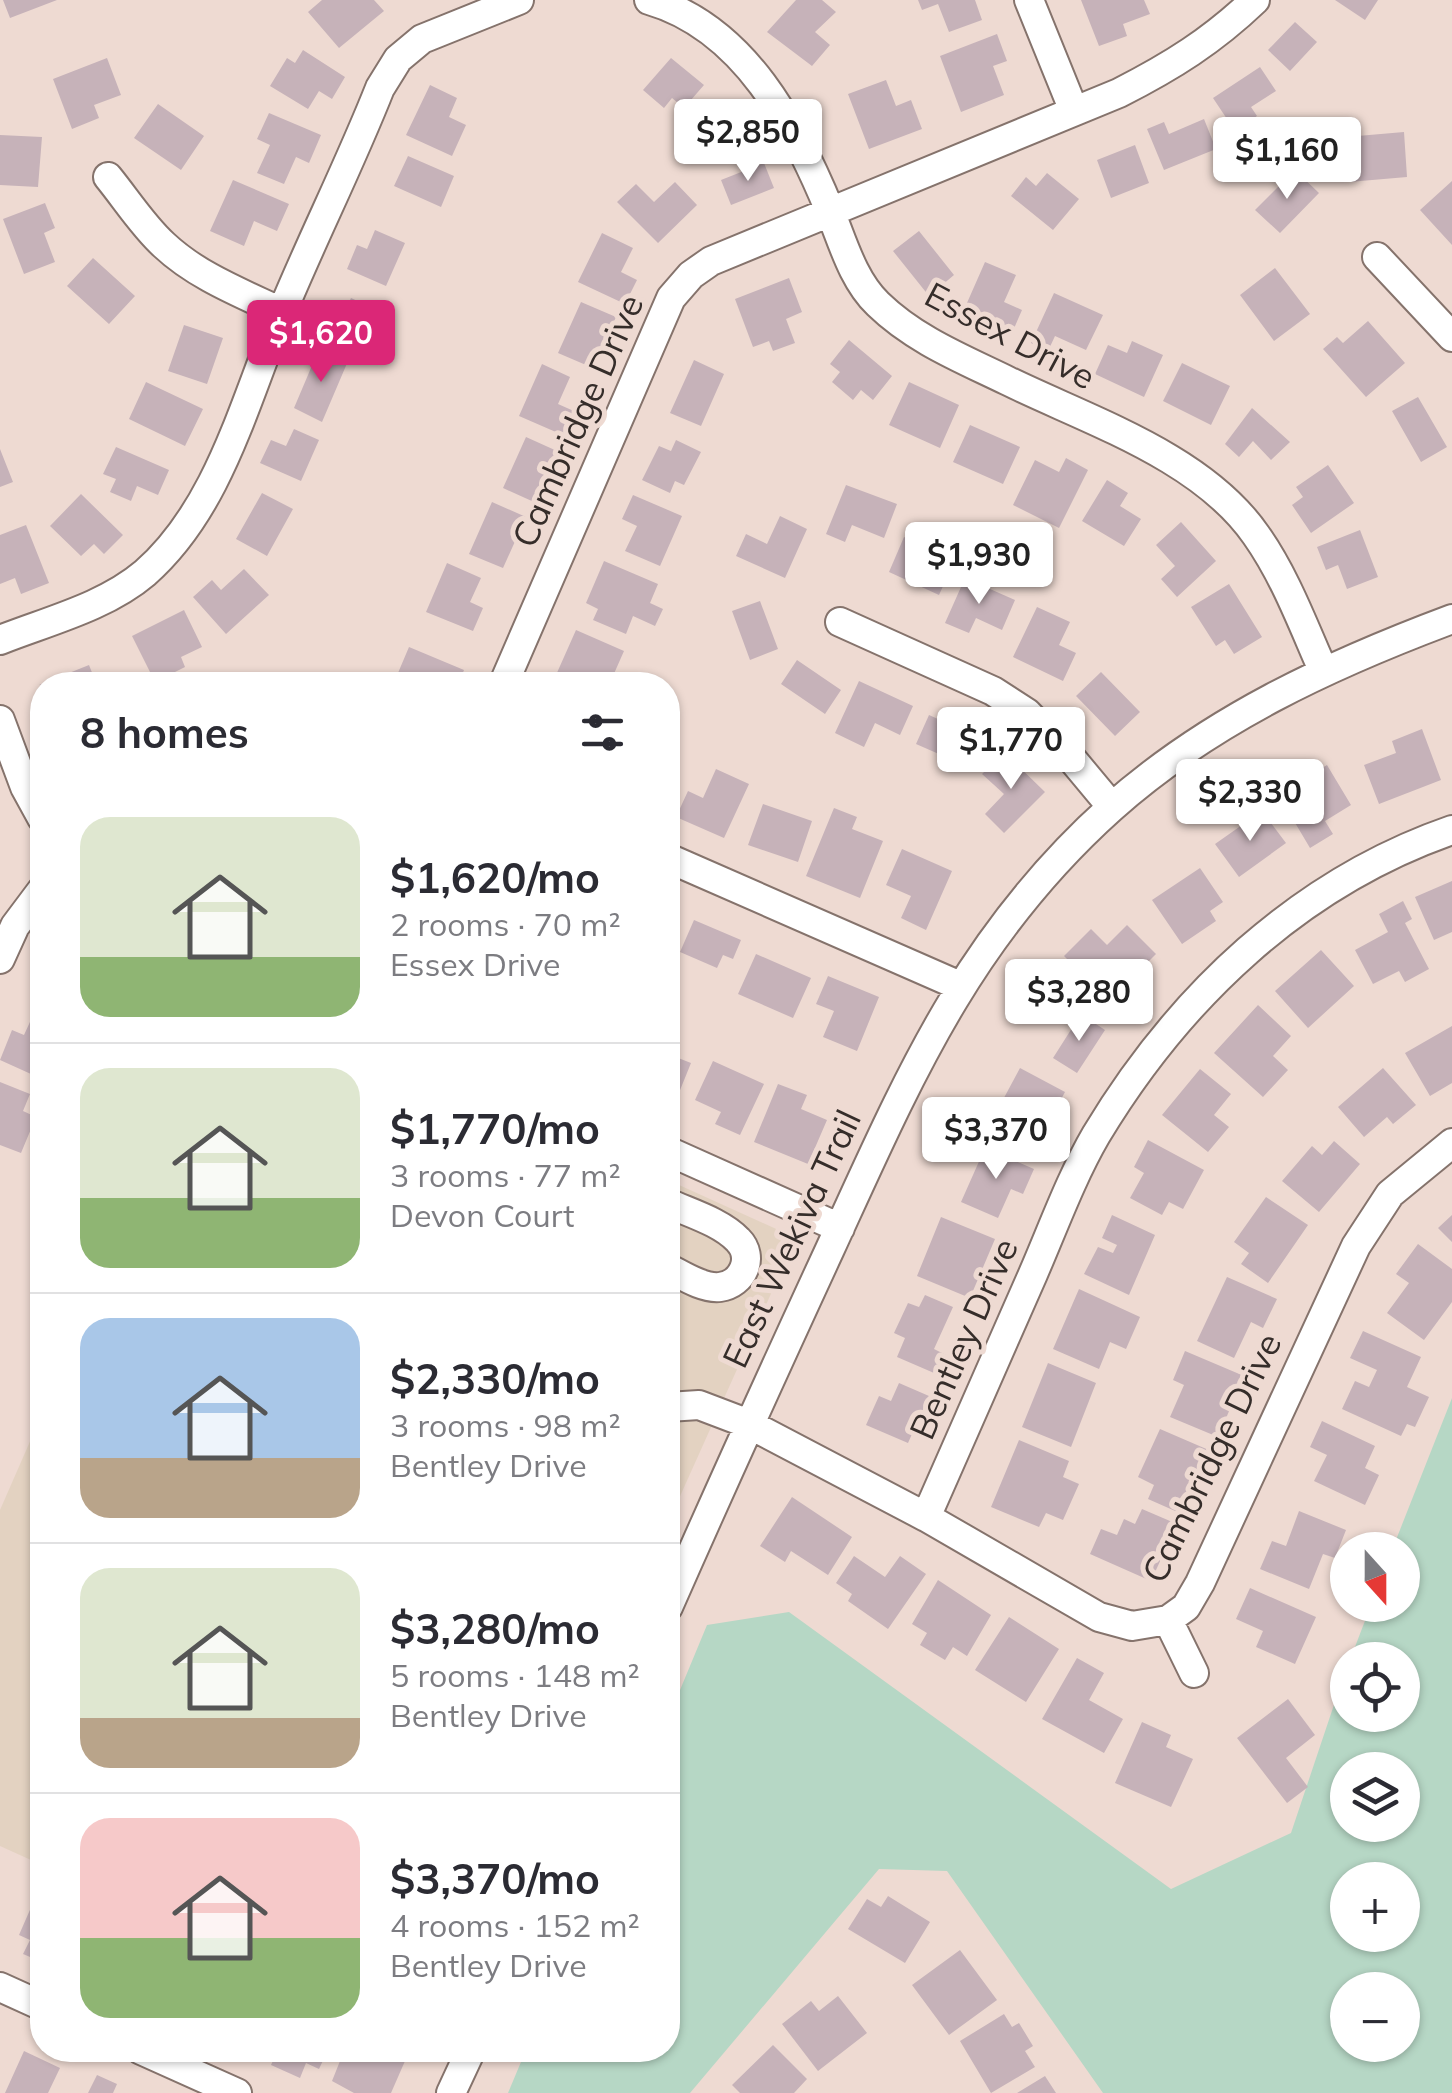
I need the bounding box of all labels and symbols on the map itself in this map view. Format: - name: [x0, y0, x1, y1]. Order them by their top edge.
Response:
- pin: $2,850: [667, 99, 829, 184]
- pin: $1,160: [1206, 117, 1368, 202]
- street label: Essex Drive: [918, 272, 1103, 398]
- street label: Cambridge Drive: [502, 287, 652, 554]
- pin: $1,620: [240, 300, 402, 385]
- pin: $1,930: [898, 522, 1060, 607]
- pin: $1,770: [930, 707, 1092, 792]
- pin: $2,330: [1169, 759, 1331, 844]
- pin: $3,280: [998, 959, 1160, 1044]
- pin: $3,370: [915, 1097, 1077, 1182]
- street label: East Wekiva Trail: [712, 1103, 870, 1374]
- street label: Bentley Drive: [899, 1231, 1027, 1446]
- street label: Cambridge Drive: [1132, 1326, 1290, 1589]
- north arrow: [1330, 1532, 1420, 1622]

